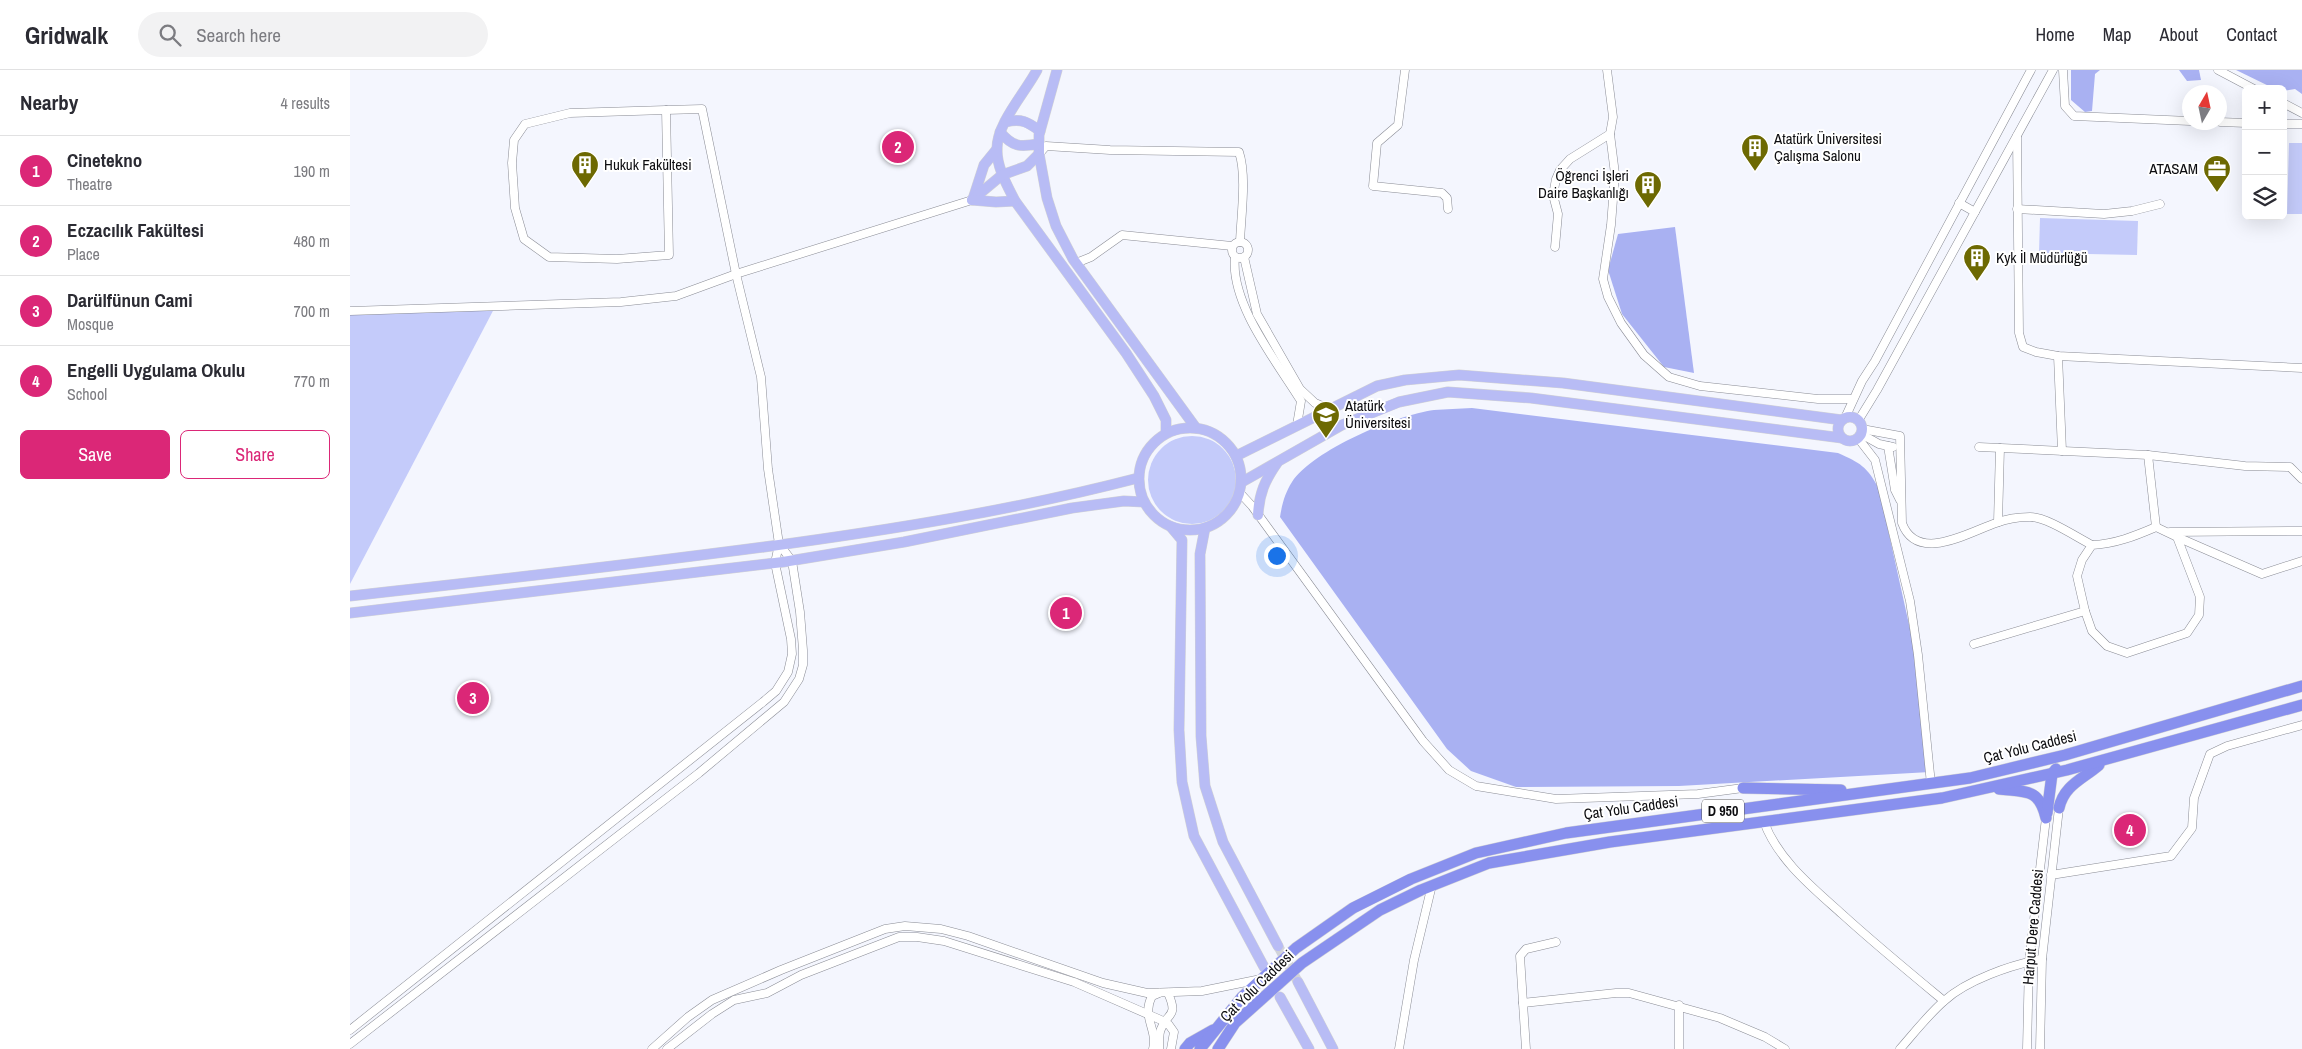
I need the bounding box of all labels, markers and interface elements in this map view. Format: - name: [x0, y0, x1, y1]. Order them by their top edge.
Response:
- search box: [138, 12, 488, 57]
- text: Gridwalk: [25, 19, 108, 51]
- icon: search: [156, 21, 184, 49]
- text: Search here: [196, 22, 281, 48]
- text: Home: [2035, 22, 2075, 47]
- text: Map: [2103, 22, 2132, 47]
- text: About: [2160, 22, 2198, 47]
- text: Contact: [2226, 22, 2277, 47]
- north arrow: [2182, 85, 2227, 130]
- map controls: [2242, 85, 2287, 220]
- button: +: [2242, 85, 2287, 130]
- text: Nearby: [20, 88, 78, 117]
- text: 4 results: [280, 92, 330, 114]
- pin: 2: [882, 128, 914, 166]
- place label: Atatürk Üniversitesi Çalışma Salonu: [1773, 128, 1882, 166]
- button: −: [2242, 130, 2287, 175]
- building icon: Atatürk Üniversitesi Çalışma Salonu: [1740, 133, 1770, 172]
- text: Cinetekno: [67, 147, 142, 173]
- building icon: Hukuk Fakültesi: [570, 150, 600, 189]
- place label: Hukuk Fakültesi: [604, 154, 692, 175]
- office icon: ATASAM: [2202, 154, 2232, 193]
- place label: ATASAM: [2148, 158, 2198, 179]
- text: 1: [32, 160, 40, 182]
- text: 190 m: [294, 160, 330, 182]
- place label: Öğrenci İşleri Daire Başkanlığı: [1538, 165, 1629, 203]
- building icon: Öğrenci İşleri Daire Başkanlığı: [1633, 170, 1663, 209]
- text: Theatre: [67, 173, 112, 195]
- button: layers: [2242, 175, 2287, 220]
- text: Eczacılık Fakültesi: [67, 217, 204, 243]
- text: 2: [32, 230, 40, 252]
- text: 480 m: [294, 230, 330, 252]
- text: Place: [67, 243, 100, 265]
- building icon: Kyk İl Müdürlüğü: [1962, 243, 1992, 282]
- place label: Kyk İl Müdürlüğü: [1996, 247, 2088, 268]
- text: Darülfünun Cami: [67, 287, 193, 313]
- text: 3: [32, 300, 40, 322]
- text: 700 m: [294, 300, 330, 322]
- text: Mosque: [67, 313, 114, 335]
- text: Engelli Uygulama Okulu: [67, 357, 245, 383]
- text: 4: [32, 370, 40, 392]
- text: 770 m: [294, 370, 330, 392]
- text: School: [67, 383, 107, 405]
- place label: Atatürk Üniversitesi: [1344, 395, 1411, 433]
- school or university icon: Atatürk Üniversitesi: [1311, 400, 1341, 439]
- button: Save: [20, 430, 170, 479]
- button: Share: [180, 430, 330, 479]
- your location: [1264, 543, 1290, 569]
- pin: 1: [1050, 594, 1082, 632]
- pin: 3: [457, 679, 489, 717]
- street label: Çat Yolu Caddesi: [1981, 725, 2079, 768]
- street label: Çat Yolu Caddesi: [1582, 790, 1680, 825]
- road number: D 950: [1702, 799, 1744, 822]
- pin: 4: [2114, 811, 2146, 849]
- street label: Harput Dere Caddesi: [2017, 868, 2048, 986]
- street label: Çat Yolu Caddesi: [1215, 945, 1298, 1026]

